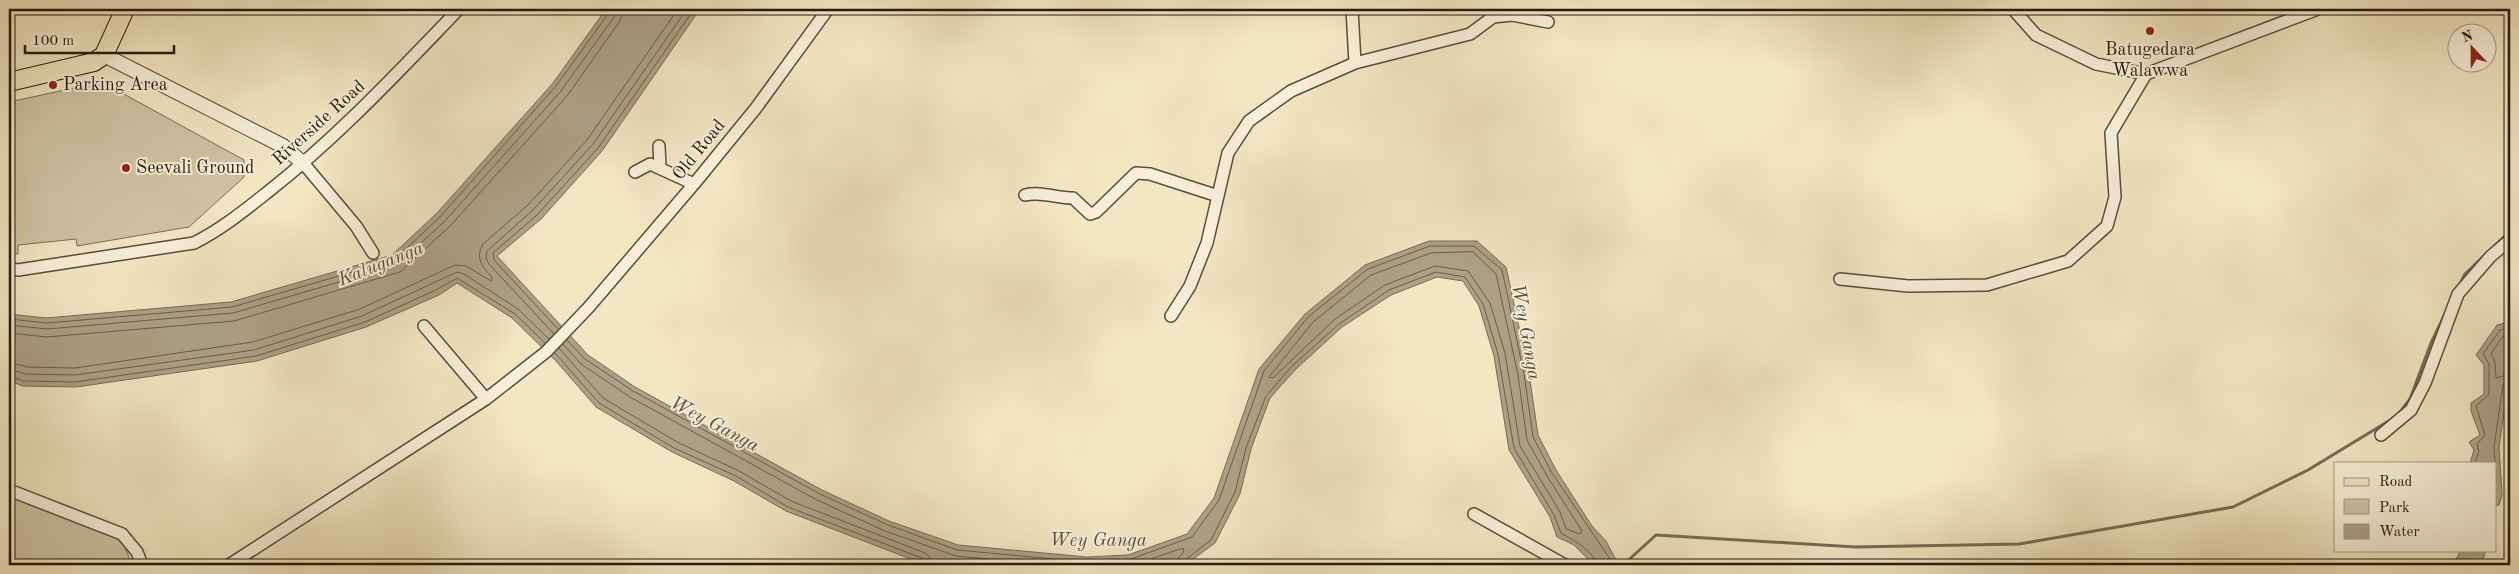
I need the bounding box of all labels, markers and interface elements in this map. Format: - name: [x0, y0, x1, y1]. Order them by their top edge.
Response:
- scale bar: [25, 22, 174, 54]
- north arrow: [2446, 22, 2496, 72]
- marker: Batugedara Walawwa: [2144, 25, 2156, 37]
- text: N: [2460, 28, 2475, 45]
- text: 100 m: [32, 34, 74, 49]
- place label: Batugedara Walawwa: [2105, 41, 2195, 80]
- place label: Parking Area: [63, 76, 168, 94]
- street label: Riverside Road: [269, 77, 369, 169]
- marker: Parking Area: [47, 79, 59, 91]
- street label: Old Road: [669, 116, 729, 184]
- place label: Seevali Ground: [136, 159, 254, 177]
- marker: Seevali Ground: [120, 162, 132, 174]
- water label: Kaluganga: [335, 239, 426, 291]
- water label: Wey Ganga: [1507, 282, 1543, 382]
- water label: Wey Ganga: [666, 394, 762, 456]
- legend: [2334, 462, 2496, 552]
- text: Road: [2379, 475, 2413, 490]
- text: Park: [2379, 501, 2410, 516]
- text: Water: [2379, 525, 2420, 540]
- water label: Wey Ganga: [1049, 532, 1147, 551]

